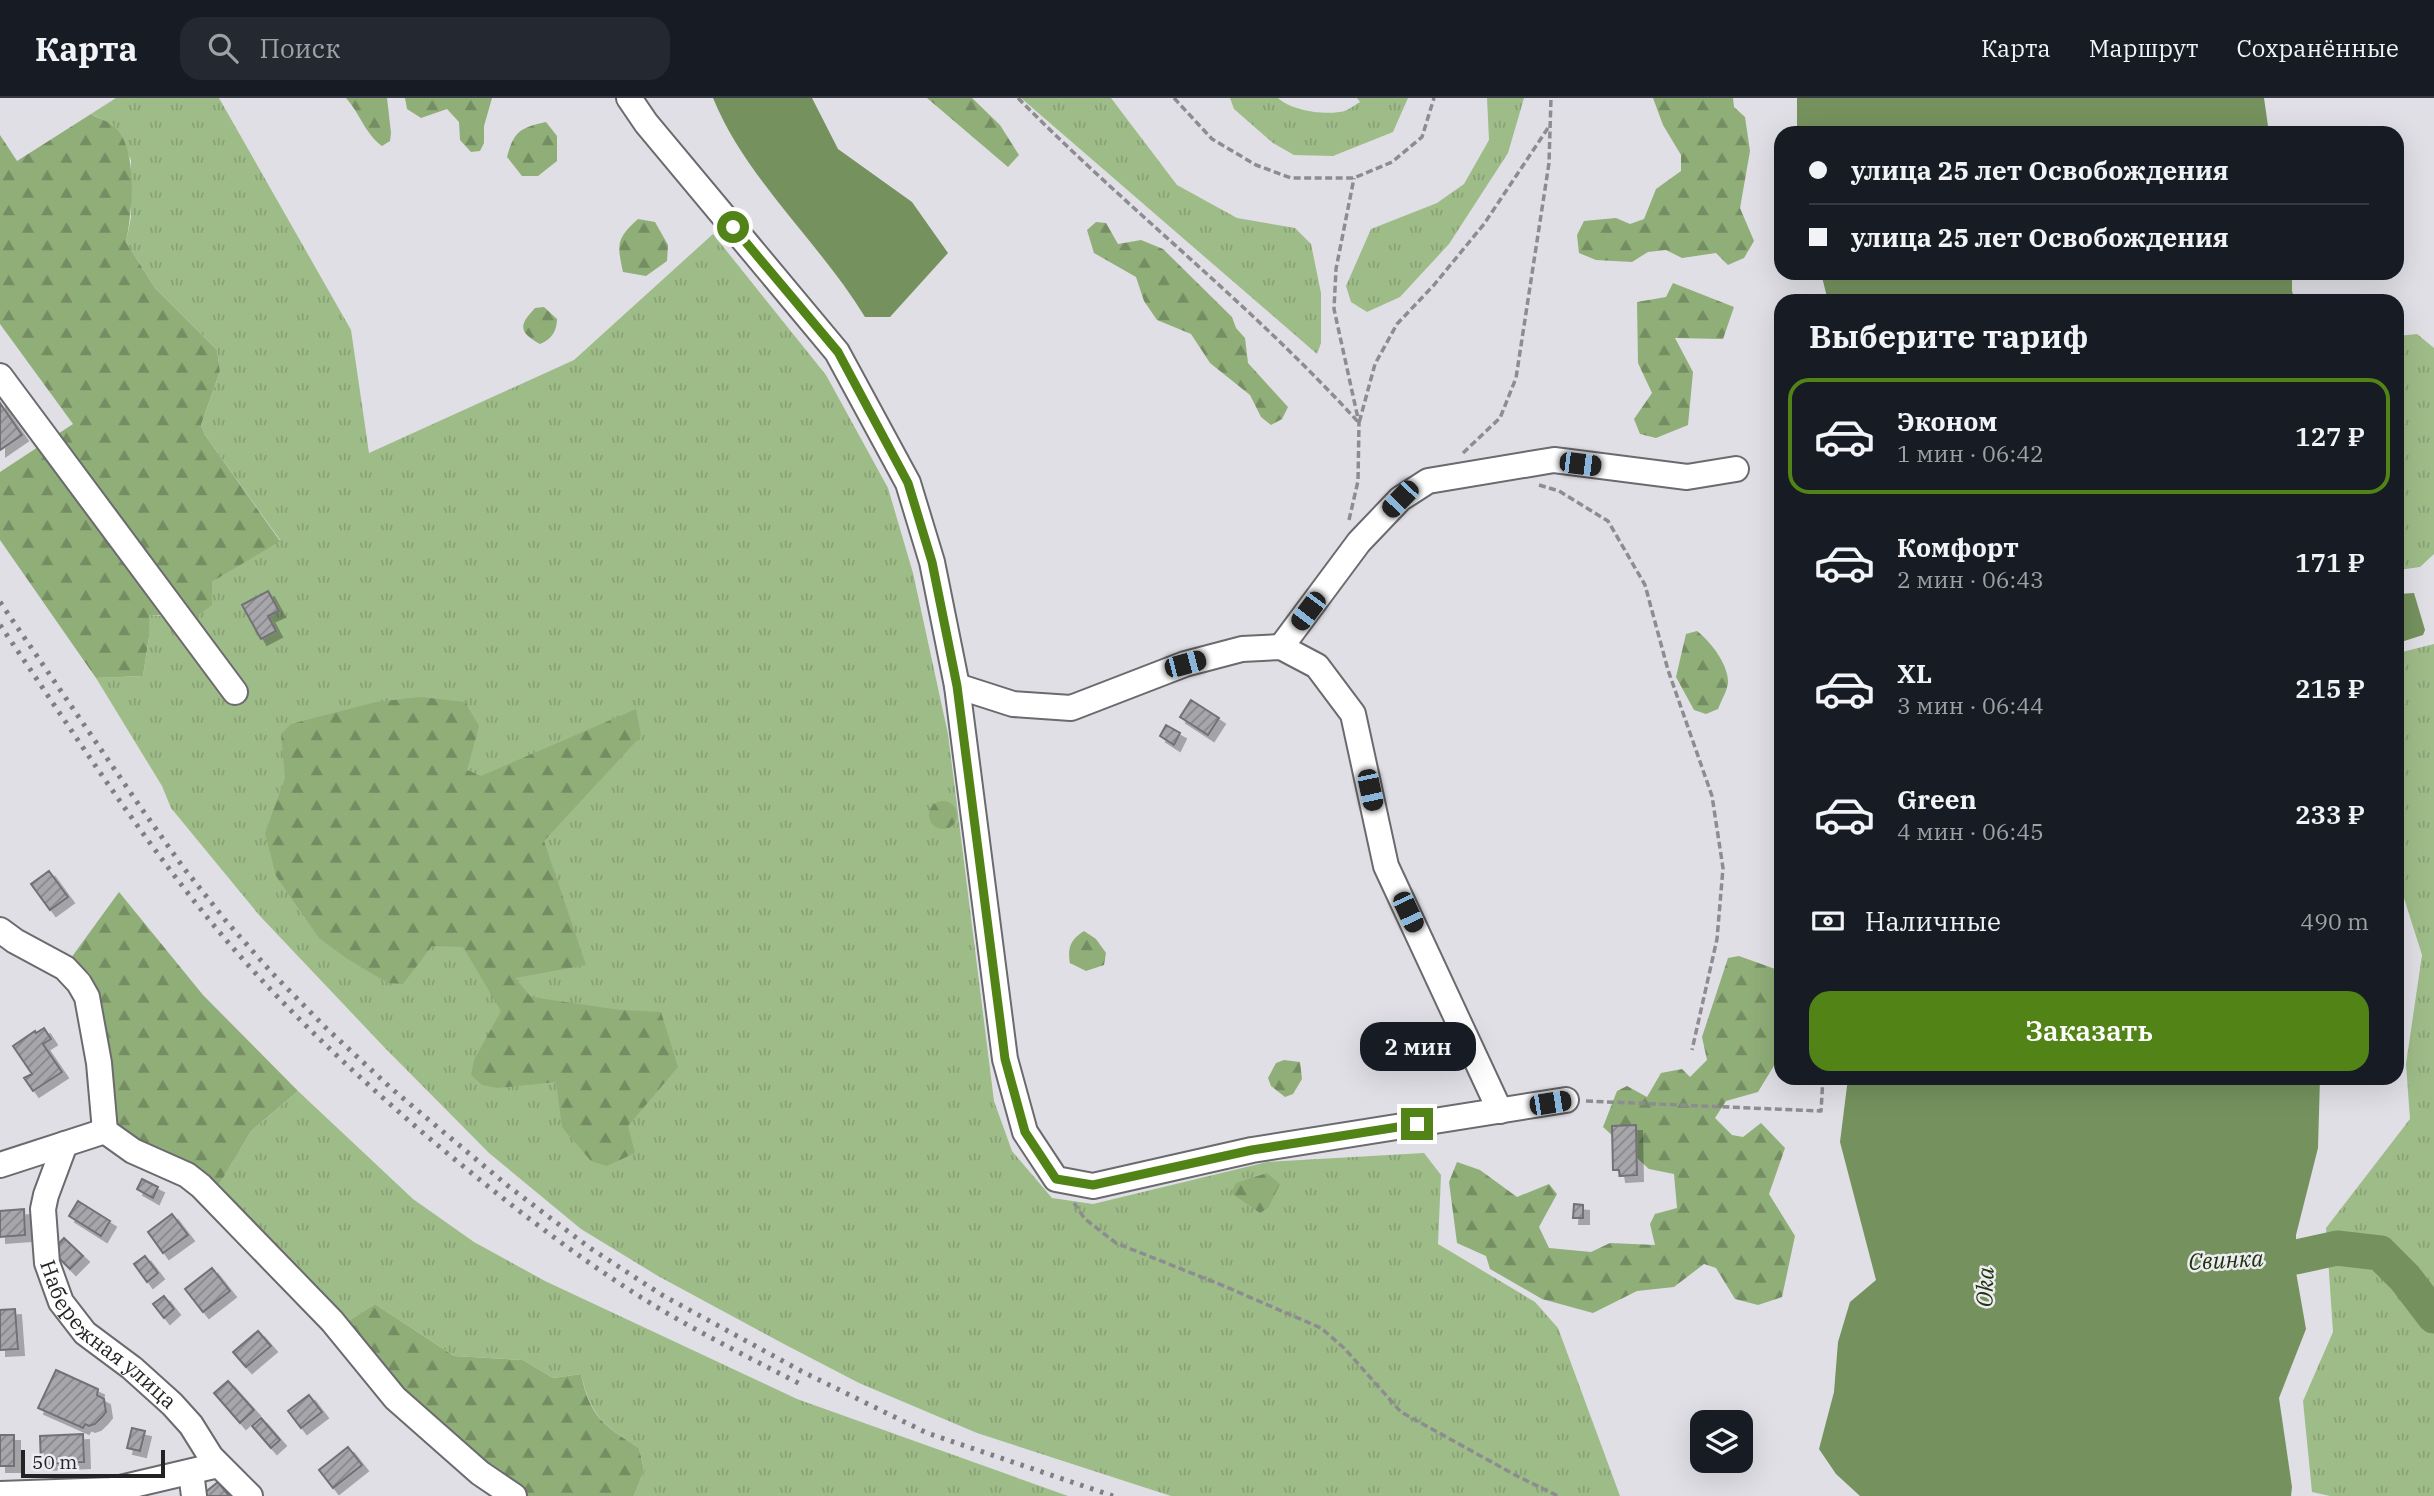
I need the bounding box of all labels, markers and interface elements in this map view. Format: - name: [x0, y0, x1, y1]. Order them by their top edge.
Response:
- search box: [180, 17, 670, 80]
- text: Карта: [35, 27, 138, 70]
- icon: search: [204, 29, 242, 67]
- text: Поиск: [260, 31, 340, 65]
- text: Карта: [1981, 32, 2051, 64]
- text: Маршрут: [2089, 32, 2198, 64]
- text: Сохранённые: [2236, 32, 2399, 64]
- text: улица 25 лет Освобождения: [1851, 153, 2229, 187]
- route start: [717, 211, 749, 243]
- text: улица 25 лет Освобождения: [1851, 220, 2229, 254]
- text: Выберите тариф: [1809, 315, 2089, 357]
- text: Эконом: [1897, 404, 1998, 438]
- icon: car: [1813, 405, 1876, 468]
- text: 127 ₽: [2295, 419, 2365, 453]
- text: 1 мин · 06:42: [1897, 438, 2044, 468]
- car: [1558, 451, 1603, 477]
- car: [1378, 477, 1423, 521]
- text: Комфорт: [1897, 530, 2019, 564]
- icon: car: [1813, 531, 1876, 594]
- text: 171 ₽: [2295, 545, 2365, 579]
- text: 2 мин · 06:43: [1897, 564, 2044, 594]
- car: [1287, 588, 1330, 634]
- car: [1162, 648, 1209, 680]
- text: XL: [1897, 656, 1932, 690]
- icon: car: [1813, 657, 1876, 720]
- text: 215 ₽: [2295, 671, 2365, 705]
- text: 3 мин · 06:44: [1897, 690, 2044, 720]
- car: [1356, 767, 1385, 813]
- text: Green: [1897, 782, 1977, 816]
- icon: car: [1813, 783, 1876, 846]
- text: 233 ₽: [2295, 797, 2365, 831]
- text: 4 мин · 06:45: [1897, 816, 2044, 846]
- car: [1390, 889, 1427, 935]
- icon: cash: [1809, 902, 1847, 940]
- text: Наличные: [1865, 904, 2001, 938]
- text: 490 m: [2300, 906, 2369, 936]
- button: Заказать: [1809, 991, 2369, 1071]
- callout: 2 мин: [1359, 1023, 1475, 1072]
- text: 2 мин: [1384, 1031, 1452, 1061]
- car: [1528, 1089, 1573, 1117]
- route end: [1401, 1108, 1433, 1140]
- water label: Свинка: [2188, 1242, 2265, 1276]
- street label: Набережная улица: [34, 1256, 183, 1415]
- water label: Oka: [1968, 1266, 2000, 1308]
- map controls: [1690, 1410, 1753, 1473]
- button: layers: [1690, 1410, 1753, 1473]
- scale bar: [21, 1447, 164, 1479]
- text: 50 m: [32, 1450, 77, 1474]

